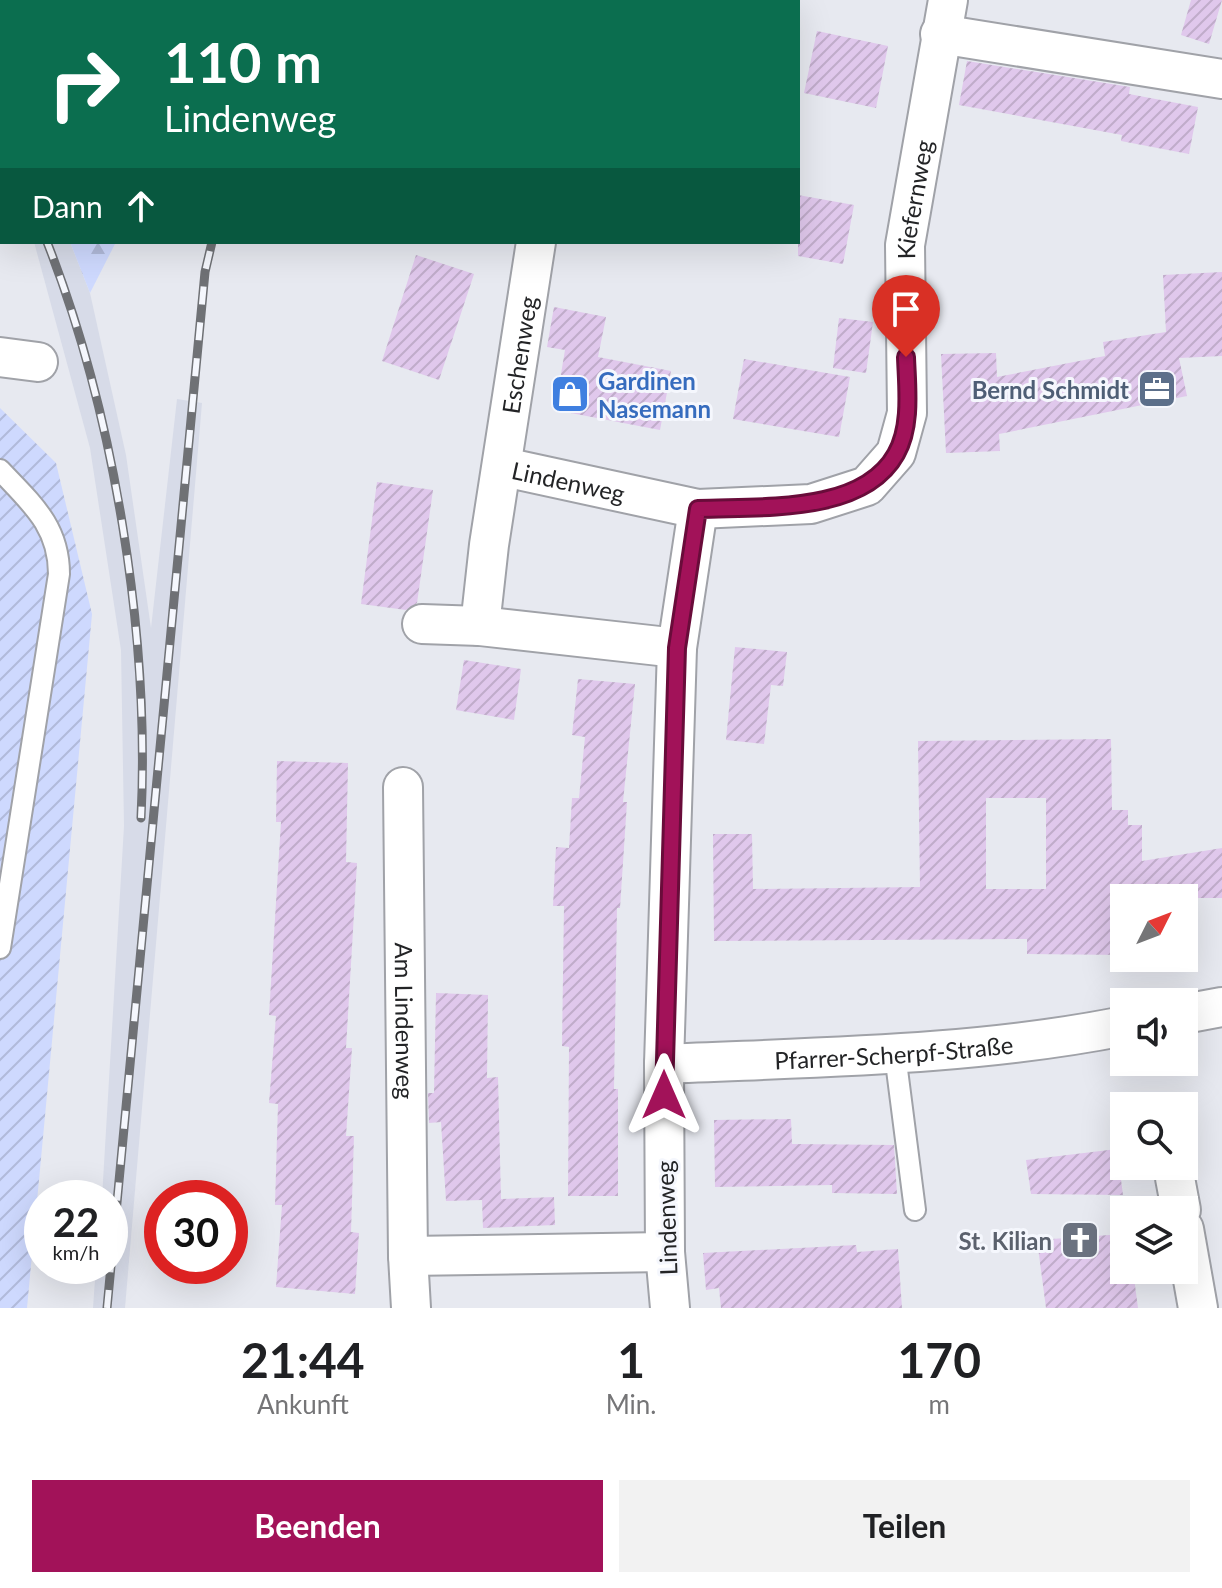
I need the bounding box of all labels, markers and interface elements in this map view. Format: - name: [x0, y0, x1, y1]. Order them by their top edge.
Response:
- text: 110 m: [164, 28, 322, 95]
- icon: right: [32, 32, 136, 136]
- text: Lindenweg: [164, 96, 336, 140]
- street label: Kiefernweg: [890, 138, 938, 259]
- icon: ahead: [119, 184, 163, 228]
- text: Dann: [32, 188, 103, 224]
- pin: [872, 275, 940, 357]
- icon: arrive: [884, 287, 928, 331]
- street label: Eschenweg: [495, 294, 542, 416]
- place label: Gardinen Nasemann: [598, 366, 711, 423]
- office icon: Bernd Schmidt: [1136, 368, 1178, 410]
- shop icon: Gardinen Nasemann: [549, 373, 591, 415]
- place label: Bernd Schmidt: [972, 375, 1129, 404]
- street label: Lindenweg: [509, 455, 628, 507]
- north arrow: [1110, 884, 1198, 972]
- map controls: [1110, 884, 1198, 1284]
- street label: Am Lindenweg: [390, 942, 421, 1100]
- button: sound: [1110, 988, 1198, 1076]
- street label: Pfarrer-Scherpf-Straße: [774, 1029, 1015, 1074]
- position arrow: [622, 1053, 706, 1137]
- button: search: [1110, 1092, 1198, 1180]
- street label: Lindenweg: [650, 1160, 682, 1276]
- speed limit sign: 30: [144, 1180, 248, 1284]
- button: layers: [1110, 1196, 1198, 1284]
- text: 22: [53, 1198, 99, 1246]
- church icon: St. Kilian: [1059, 1219, 1101, 1261]
- place label: St. Kilian: [959, 1226, 1052, 1255]
- text: km/h: [53, 1240, 99, 1264]
- text: 21:44: [241, 1331, 365, 1388]
- text: 1: [617, 1331, 645, 1388]
- text: 170: [897, 1331, 981, 1388]
- text: Ankunft: [257, 1388, 349, 1420]
- text: Min.: [606, 1388, 657, 1420]
- text: m: [929, 1388, 950, 1420]
- button: Beenden: [32, 1480, 603, 1572]
- button: Teilen: [619, 1480, 1190, 1572]

